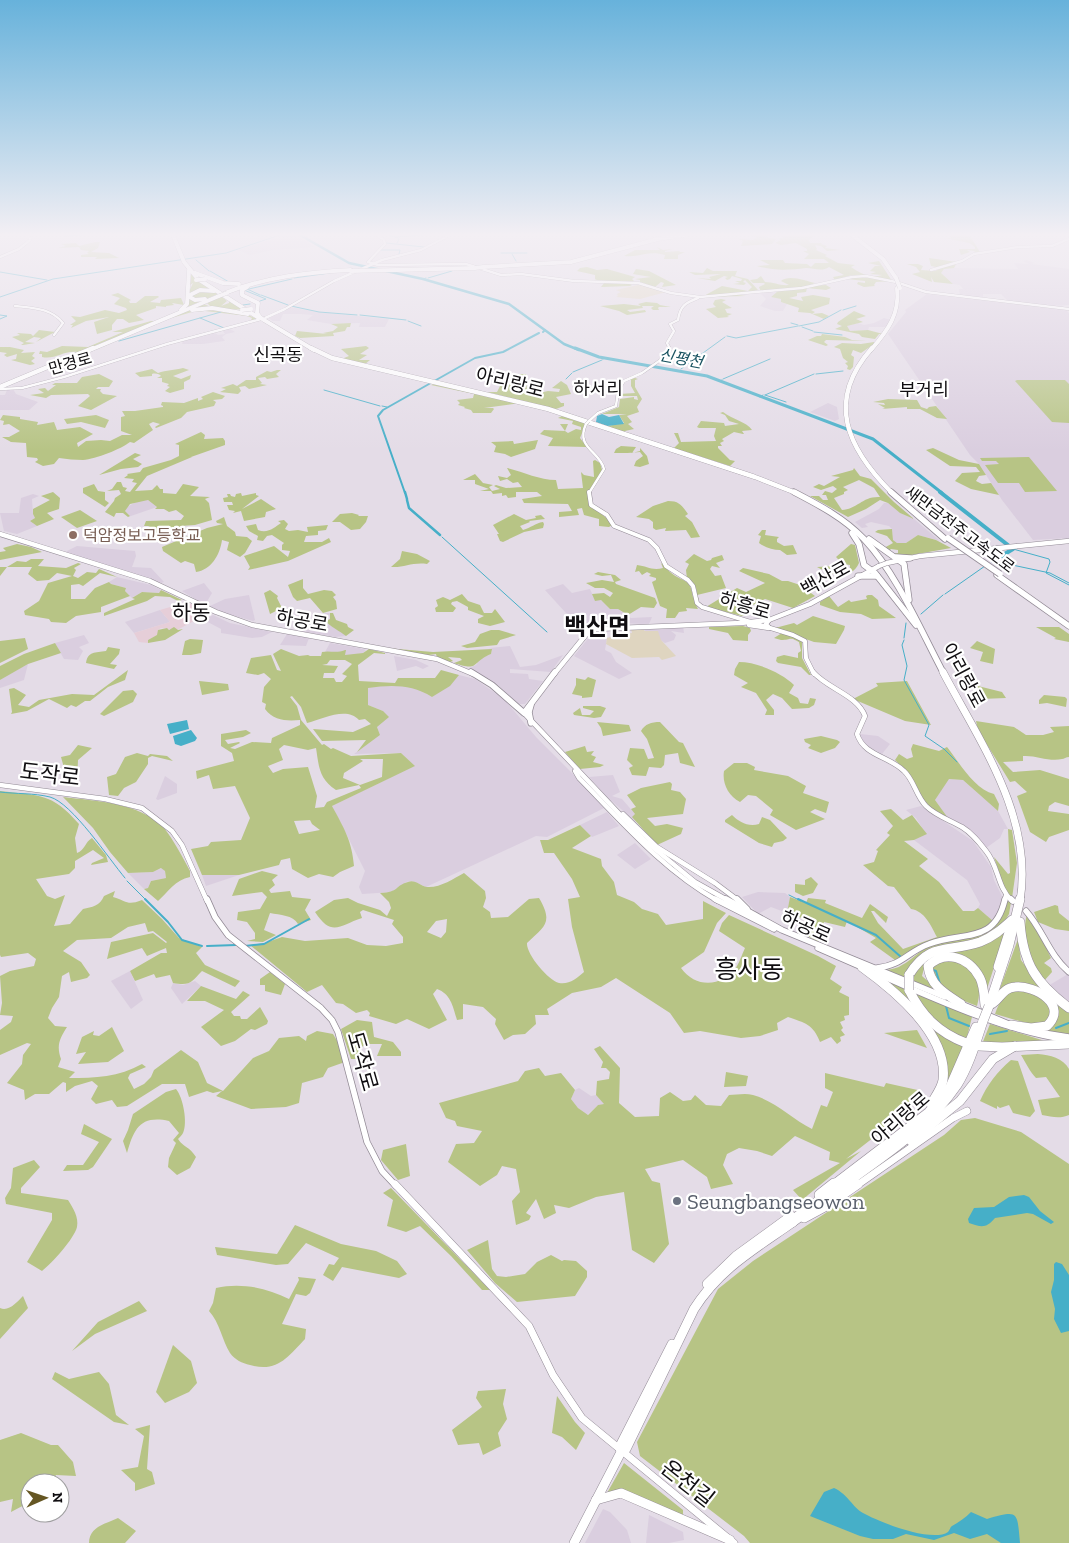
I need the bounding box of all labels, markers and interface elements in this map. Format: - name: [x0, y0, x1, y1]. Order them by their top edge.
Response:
- district label: 신곡동: [253, 344, 303, 366]
- water label: 신평천: [657, 345, 707, 372]
- street label: 만경로: [46, 348, 94, 379]
- street label: 아리랑로: [473, 363, 547, 402]
- district label: 하서리: [573, 378, 623, 400]
- district label: 부거리: [899, 379, 949, 401]
- street label: 새만금전주고속도로: [901, 482, 1019, 577]
- place label: 덕암정보고등학교: [83, 526, 201, 545]
- marker: 덕암정보고등학교: [67, 529, 79, 541]
- street label: 백산로: [797, 556, 854, 601]
- street label: 하흥로: [716, 587, 773, 624]
- district label: 하동: [172, 600, 210, 625]
- street label: 하공로: [274, 605, 330, 636]
- district label: 백산면: [564, 612, 630, 641]
- street label: 아리랑로: [937, 639, 990, 712]
- street label: 도작로: [18, 757, 82, 792]
- street label: 하공로: [777, 905, 834, 948]
- district label: 흥사동: [714, 954, 784, 984]
- street label: 도작로: [341, 1028, 384, 1094]
- street label: 아리랑로: [866, 1087, 934, 1150]
- place label: Seungbangseowon: [687, 1188, 865, 1215]
- marker: Seungbangseowon: [671, 1195, 683, 1207]
- street label: 온천길: [655, 1454, 720, 1513]
- north arrow: [20, 1473, 70, 1523]
- text: N: [49, 1492, 66, 1504]

